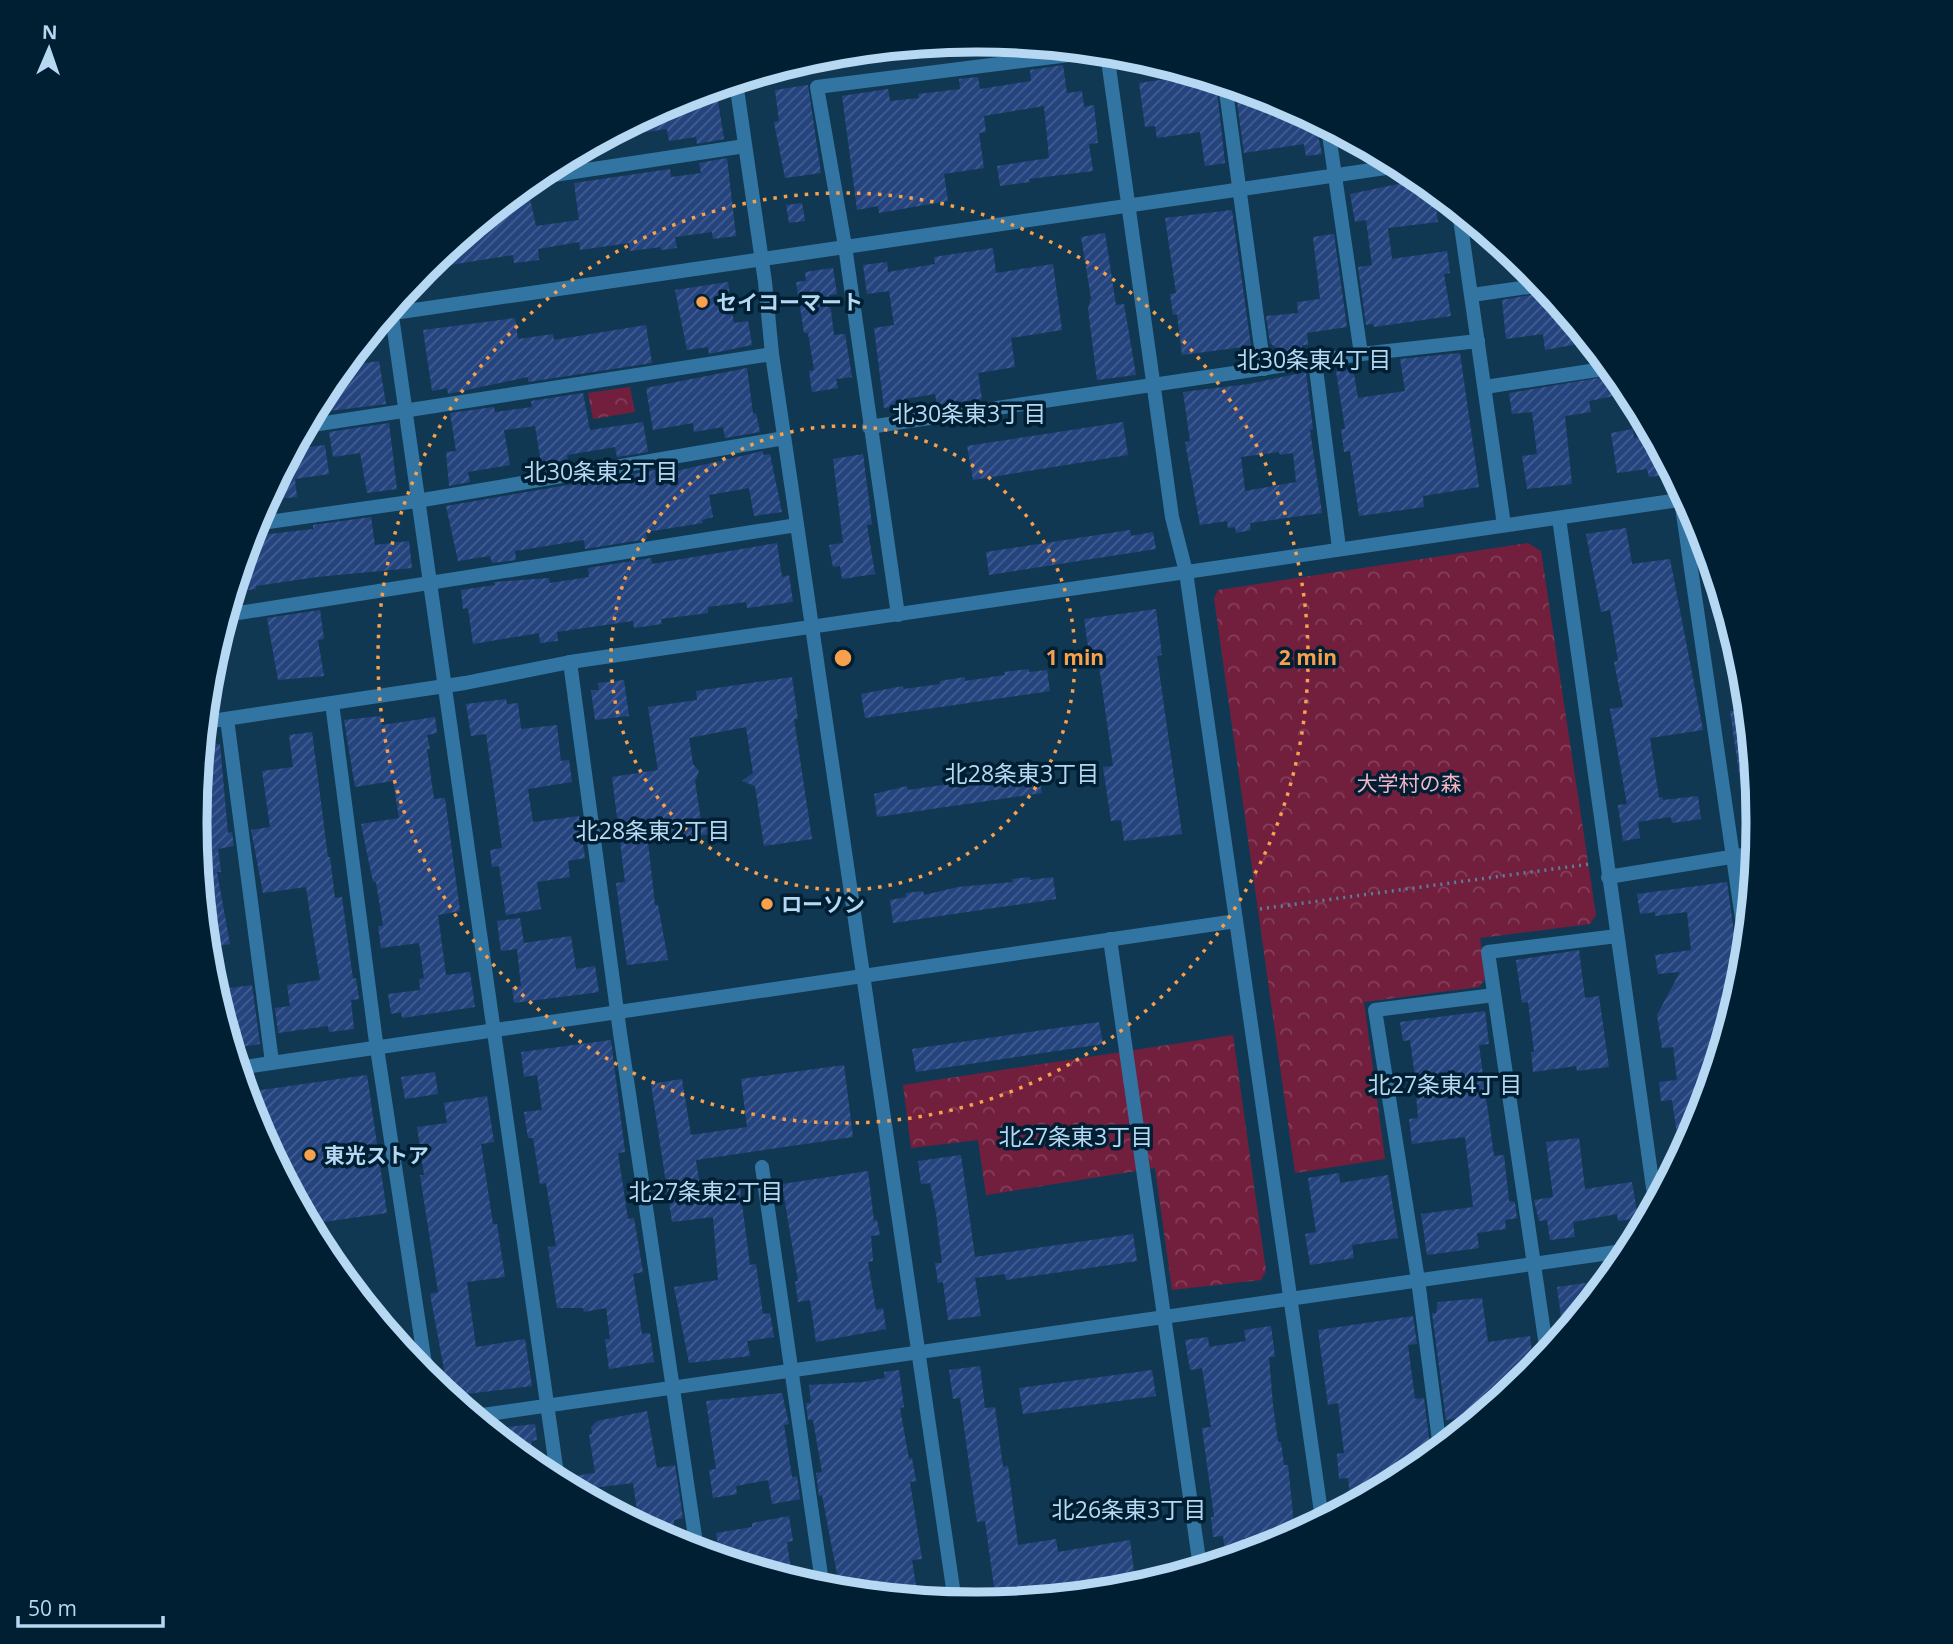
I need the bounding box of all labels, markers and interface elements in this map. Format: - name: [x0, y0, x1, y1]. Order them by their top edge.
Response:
- north arrow: [14, 14, 84, 84]
- text: N: [41, 19, 58, 45]
- place label: セイコーマート: [716, 288, 863, 316]
- marker: セイコーマート: [694, 294, 710, 310]
- district label: 北30条東4丁目: [1237, 343, 1391, 375]
- district label: 北30条東3丁目: [892, 397, 1046, 429]
- district label: 北30条東2丁目: [524, 455, 678, 487]
- text: 1 min: [1046, 643, 1104, 671]
- text: 2 min: [1279, 643, 1337, 671]
- centre of rings: [831, 646, 855, 670]
- district label: 北28条東3丁目: [945, 757, 1099, 789]
- park label: 大学村の森: [1357, 769, 1462, 797]
- district label: 北28条東2丁目: [576, 814, 730, 846]
- place label: ローソン: [781, 890, 865, 918]
- marker: ローソン: [759, 896, 775, 912]
- district label: 北27条東4丁目: [1368, 1068, 1522, 1100]
- district label: 北27条東3丁目: [999, 1120, 1153, 1152]
- place label: 東光ストア: [324, 1141, 429, 1169]
- marker: 東光ストア: [302, 1147, 318, 1163]
- district label: 北27条東2丁目: [629, 1175, 783, 1207]
- district label: 北26条東3丁目: [1052, 1493, 1206, 1525]
- scale bar: [18, 1584, 163, 1628]
- text: 50 m: [28, 1594, 77, 1622]

